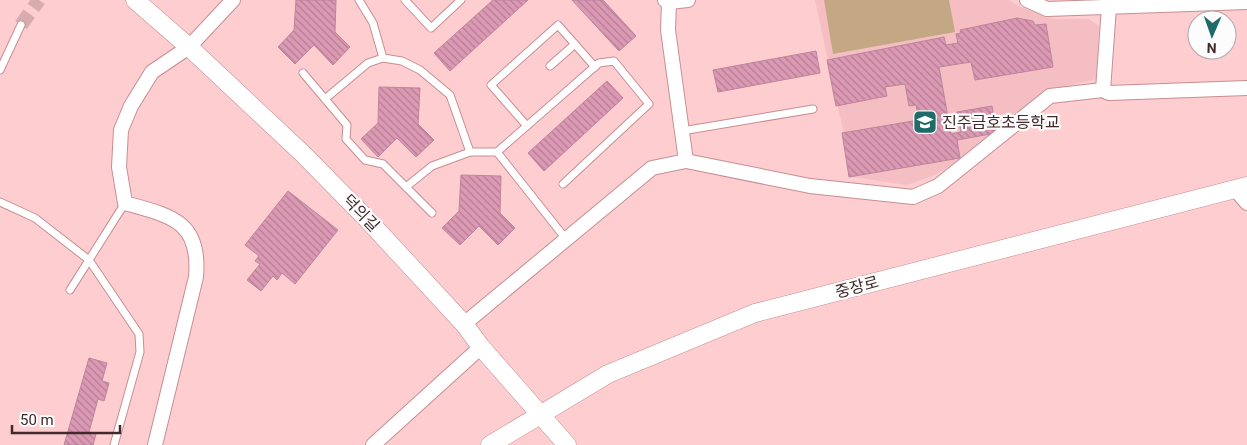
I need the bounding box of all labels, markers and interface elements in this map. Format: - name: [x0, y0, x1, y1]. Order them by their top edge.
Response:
- north arrow: [1187, 10, 1237, 60]
- text: N: [1206, 40, 1217, 56]
- school or university icon: 진주금호초등학교: [912, 109, 938, 135]
- place label: 진주금호초등학교: [942, 113, 1060, 132]
- street label: 덕의길: [339, 191, 383, 235]
- street label: 중장로: [833, 272, 881, 302]
- scale bar: [12, 402, 120, 434]
- text: 50 m: [20, 411, 54, 429]

